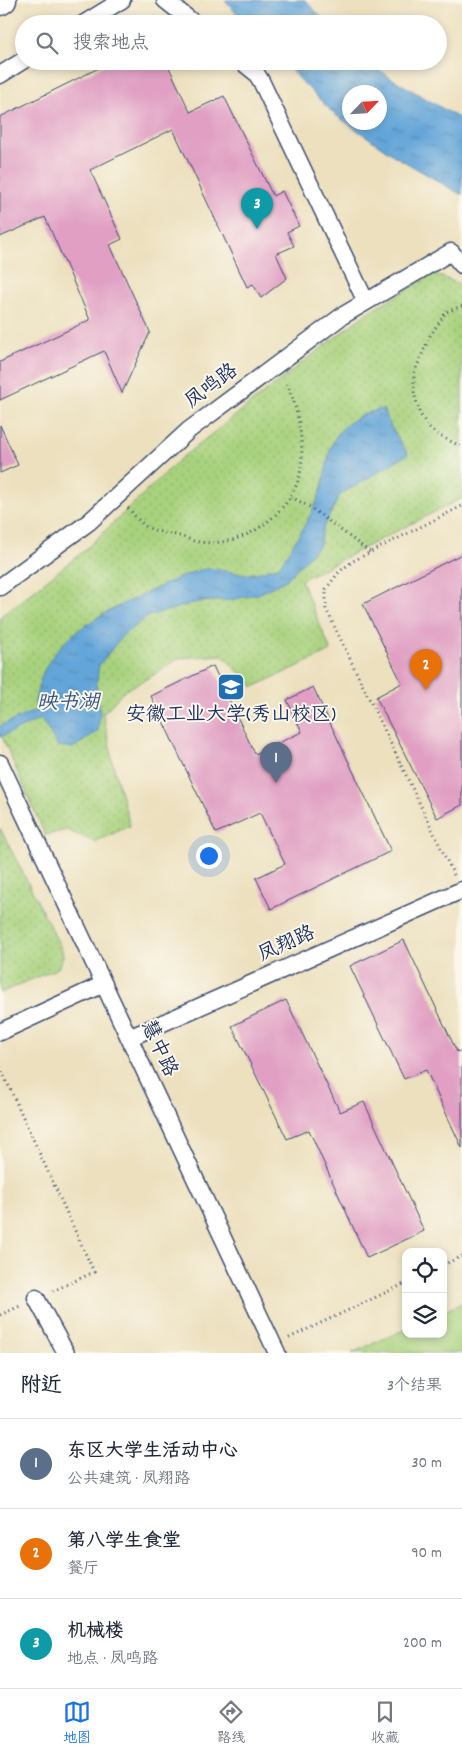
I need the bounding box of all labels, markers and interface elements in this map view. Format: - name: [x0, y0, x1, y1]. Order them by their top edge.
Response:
- search box: [15, 15, 447, 70]
- icon: search: [33, 29, 61, 57]
- text: 搜索地点: [73, 31, 149, 58]
- north arrow: [342, 85, 387, 130]
- pin: 3: [241, 188, 273, 229]
- street label: 凤鸣路: [180, 357, 245, 416]
- pin: 2: [410, 649, 442, 690]
- school or university icon: 安徽工业大学(秀山校区): [216, 672, 246, 702]
- water label: 映书湖: [37, 689, 101, 719]
- place label: 安徽工业大学(秀山校区): [126, 702, 336, 730]
- pin: 1: [260, 742, 292, 783]
- your location: [196, 843, 222, 869]
- street label: 凤翔路: [254, 920, 321, 970]
- street label: 慧中路: [133, 1016, 184, 1083]
- map controls: [402, 1248, 447, 1338]
- button: locate: [402, 1248, 447, 1293]
- button: layers: [402, 1293, 447, 1338]
- text: 附近: [20, 1372, 62, 1402]
- text: 3个结果: [387, 1375, 442, 1398]
- text: 东区大学生活动中心: [67, 1439, 238, 1466]
- text: 1: [34, 1452, 38, 1475]
- text: 30 m: [412, 1452, 442, 1475]
- text: 公共建筑 · 凤翔路: [67, 1468, 190, 1491]
- text: 第八学生食堂: [67, 1529, 181, 1556]
- text: 2: [33, 1542, 40, 1565]
- text: 90 m: [411, 1542, 442, 1565]
- text: 餐厅: [67, 1558, 99, 1581]
- text: 机械楼: [67, 1619, 124, 1646]
- text: 3: [32, 1632, 40, 1655]
- text: 200 m: [403, 1632, 442, 1655]
- text: 地点 · 凤鸣路: [67, 1648, 158, 1671]
- tab: 地图: [63, 1698, 91, 1749]
- tab: 路线: [217, 1698, 245, 1749]
- tab: 收藏: [371, 1698, 399, 1749]

